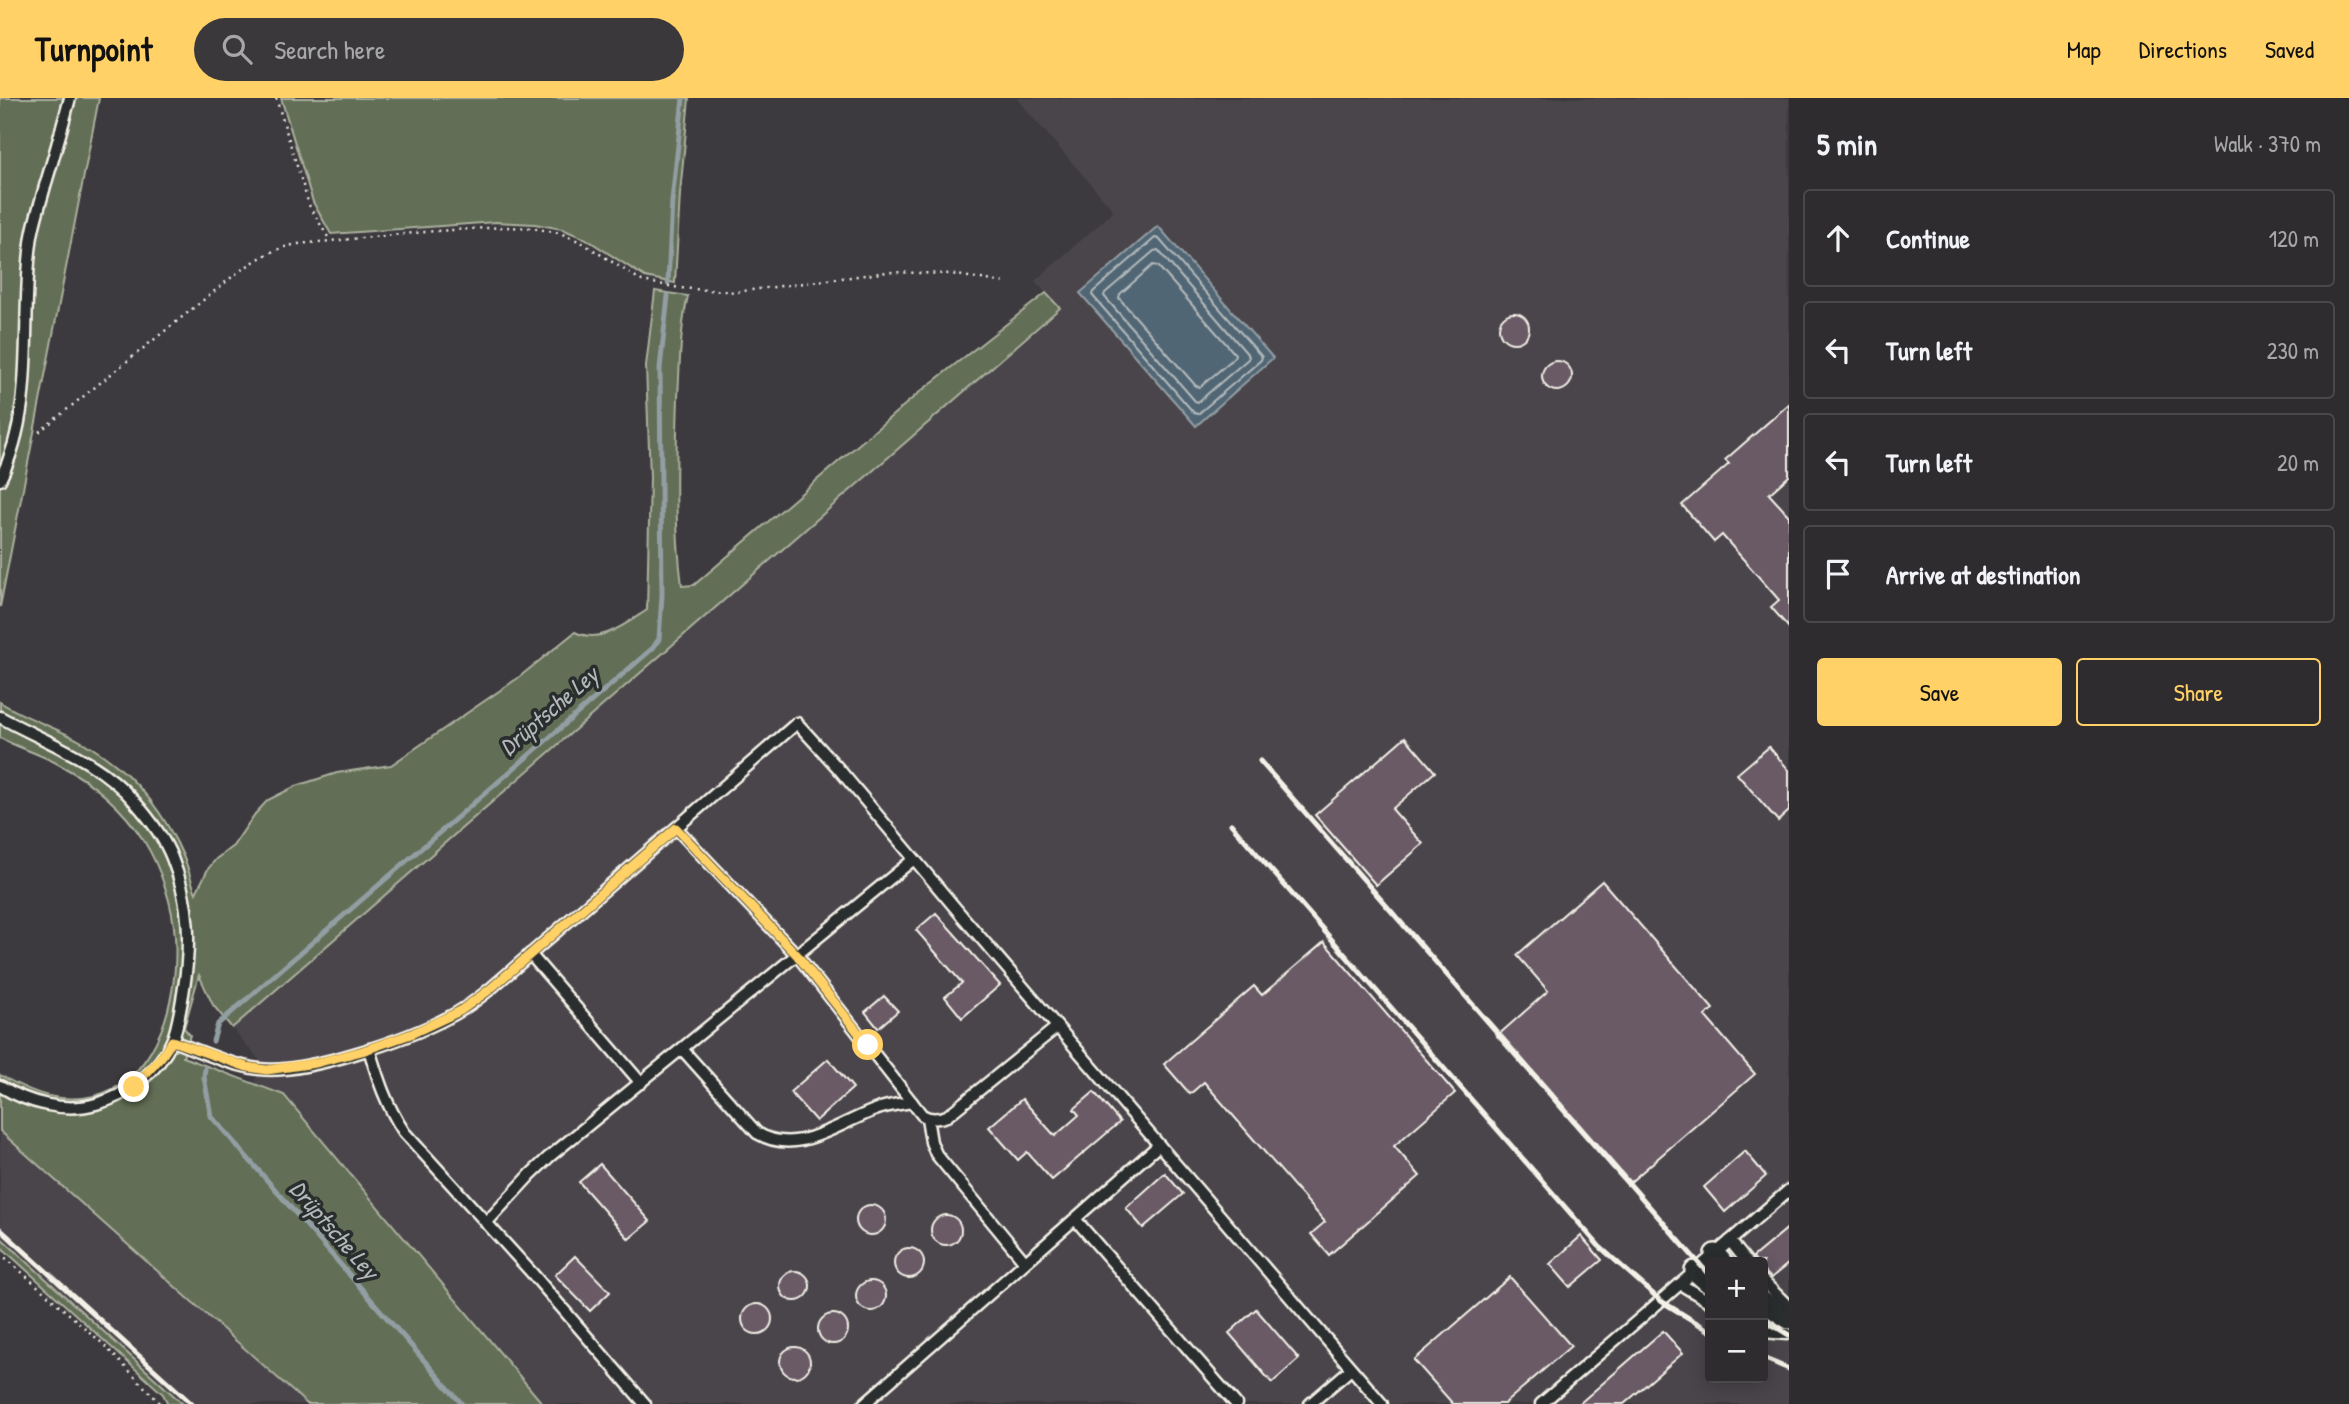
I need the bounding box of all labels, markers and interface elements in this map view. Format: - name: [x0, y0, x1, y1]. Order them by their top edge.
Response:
- search box: [194, 18, 684, 81]
- text: Turnpoint: [35, 27, 152, 71]
- icon: search: [218, 30, 256, 68]
- text: Search here: [274, 32, 385, 67]
- text: Map: [2067, 33, 2101, 65]
- text: Directions: [2139, 33, 2227, 65]
- text: Saved: [2265, 33, 2314, 65]
- text: 5 min: [1817, 124, 1877, 164]
- text: Walk · 370 m: [2214, 128, 2321, 159]
- icon: ahead: [1819, 219, 1857, 257]
- text: Continue: [1886, 221, 1970, 256]
- text: 120 m: [2269, 223, 2319, 254]
- icon: left: [1819, 331, 1857, 369]
- text: Turn left: [1886, 333, 1972, 368]
- text: 230 m: [2267, 335, 2319, 366]
- icon: left: [1819, 443, 1857, 481]
- text: Turn left: [1886, 445, 1972, 480]
- text: 20 m: [2277, 447, 2319, 478]
- icon: arrive: [1819, 555, 1857, 593]
- text: Arrive at destination: [1886, 557, 2081, 592]
- water label: Drüptsche Ley: [492, 657, 607, 763]
- button: Save: [1817, 658, 2062, 726]
- button: Share: [2076, 658, 2321, 726]
- route start: [852, 1029, 883, 1060]
- route end: [118, 1071, 149, 1102]
- water label: Drüptsche Ley: [282, 1173, 388, 1288]
- map controls: [1705, 1257, 1768, 1383]
- button: +: [1705, 1257, 1768, 1320]
- button: −: [1705, 1320, 1768, 1383]

